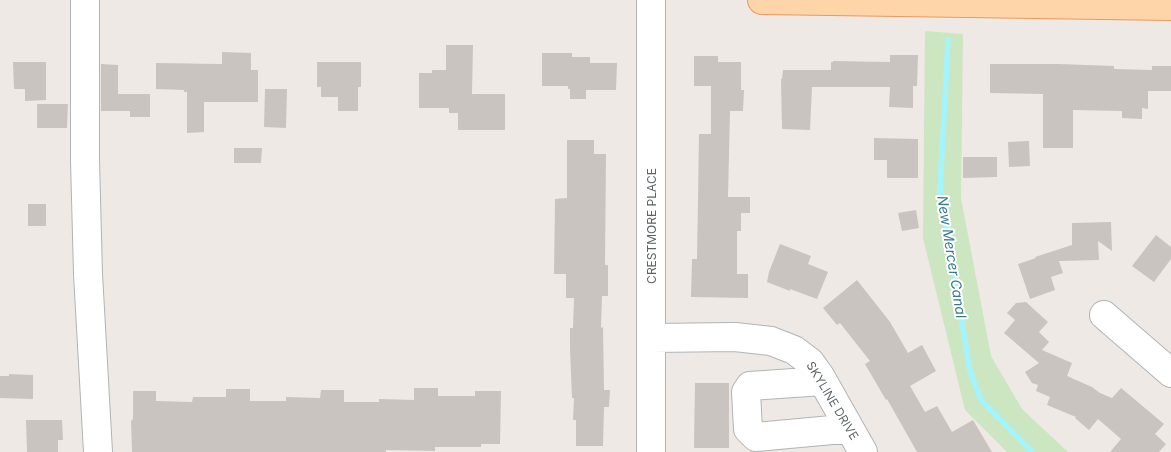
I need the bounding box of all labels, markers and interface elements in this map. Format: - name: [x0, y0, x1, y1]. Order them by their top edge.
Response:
- street label: CRESTMORE PLACE: [645, 168, 659, 284]
- water label: New Mercer Canal: [933, 195, 969, 319]
- street label: SKYLINE DRIVE: [803, 359, 861, 443]

